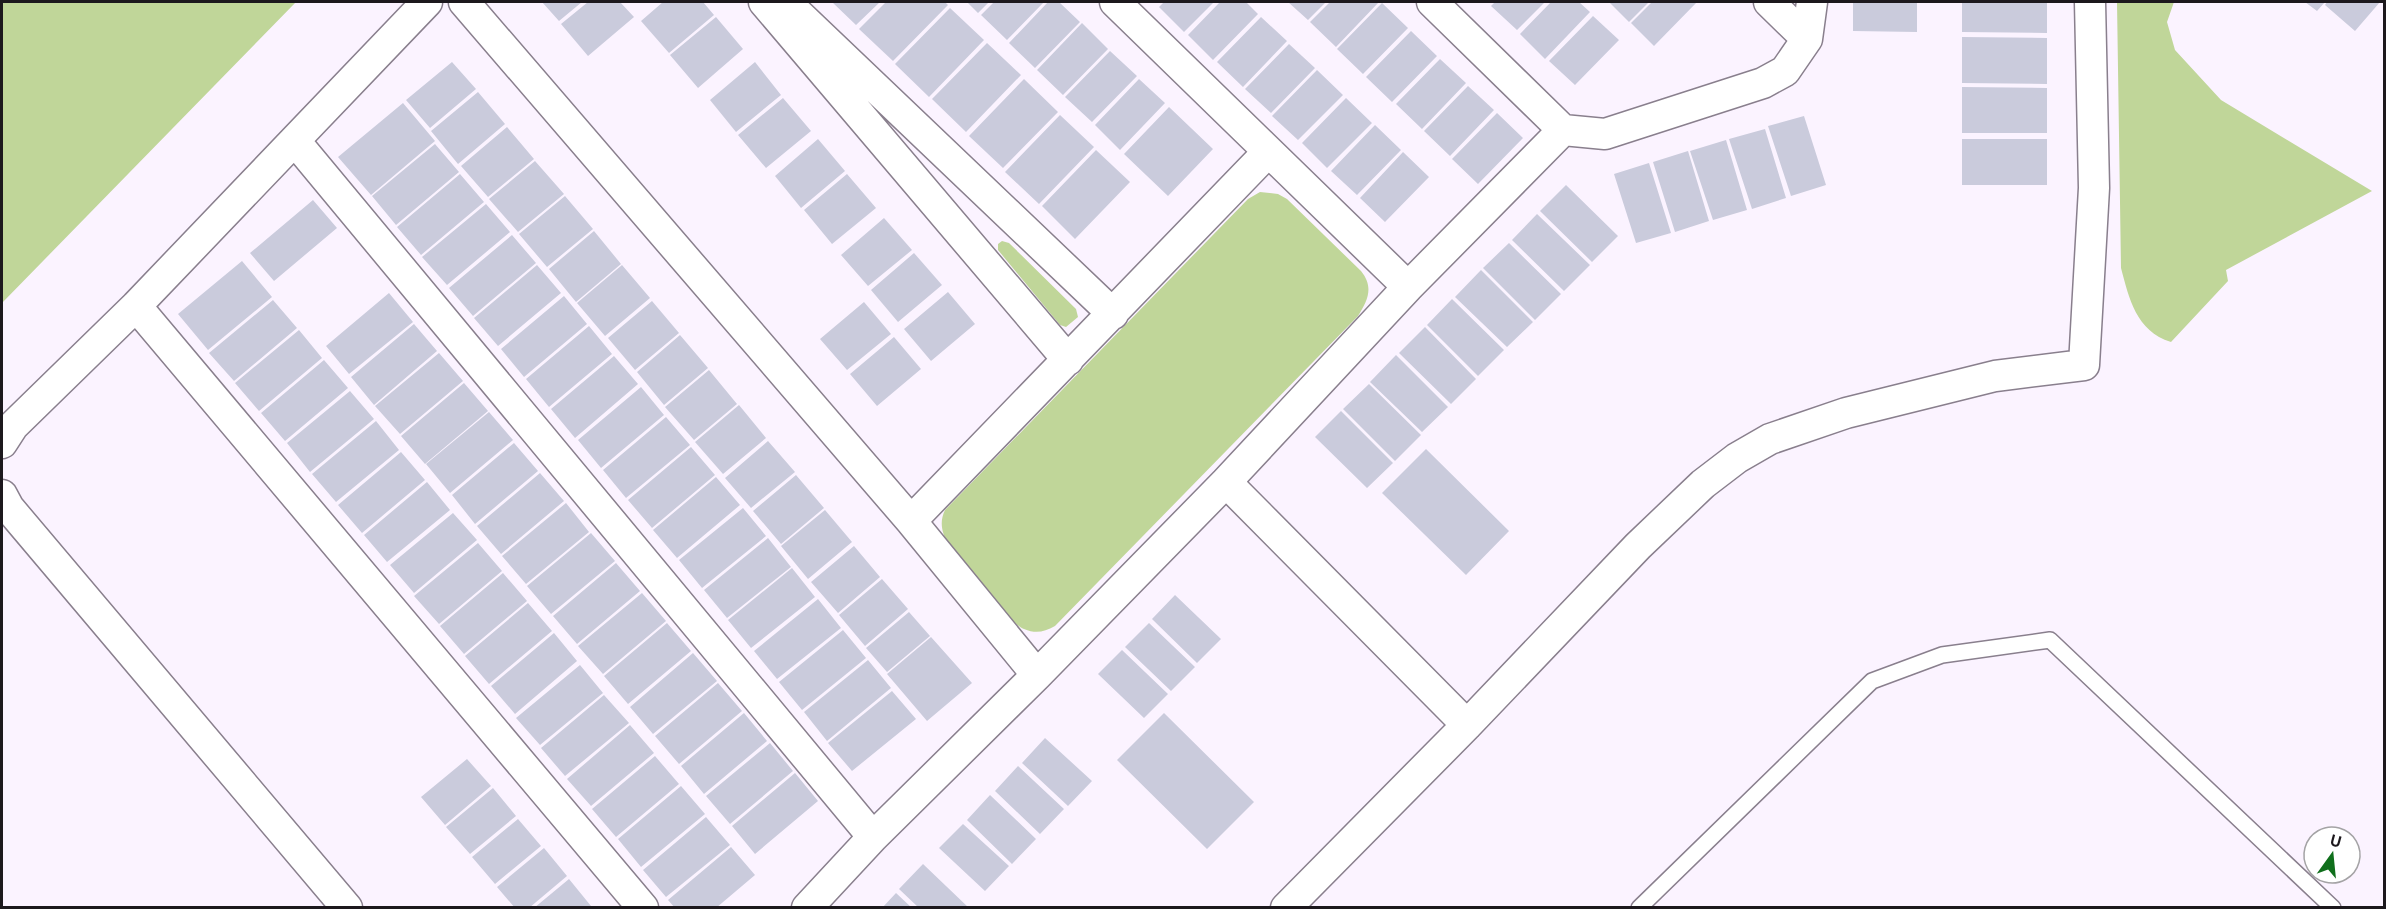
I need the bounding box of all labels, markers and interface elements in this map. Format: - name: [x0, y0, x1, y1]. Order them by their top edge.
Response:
- north arrow: [2302, 825, 2362, 885]
- text: U: [2328, 830, 2344, 851]

